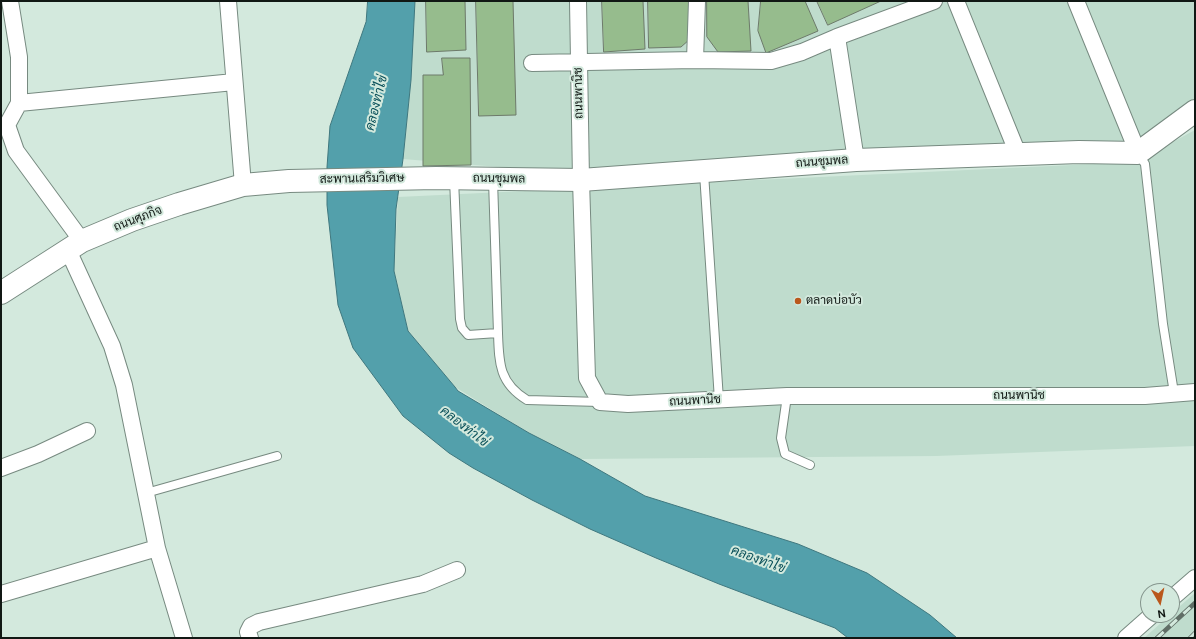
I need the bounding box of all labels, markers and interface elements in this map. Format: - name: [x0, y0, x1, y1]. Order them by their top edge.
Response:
- street label: ถนนพานิช: [571, 67, 587, 119]
- water label: คลองท่าไข่: [363, 74, 391, 132]
- street label: ถนนชุมพล: [795, 153, 849, 171]
- street label: สะพานเสริมวิเศษ: [320, 171, 404, 187]
- street label: ถนนชุมพล: [473, 171, 525, 187]
- street label: ถนนศุภกิจ: [112, 203, 164, 235]
- place label: ตลาดบ่อบัว: [806, 294, 862, 308]
- marker: ตลาดบ่อบัว: [793, 296, 803, 306]
- street label: ถนนพานิช: [993, 389, 1045, 403]
- street label: ถนนพานิช: [669, 392, 721, 410]
- water label: คลองท่าไข่: [437, 403, 491, 451]
- water label: คลองท่าไข่: [729, 543, 787, 577]
- north arrow: [1140, 583, 1180, 623]
- text: N: [1157, 606, 1167, 621]

